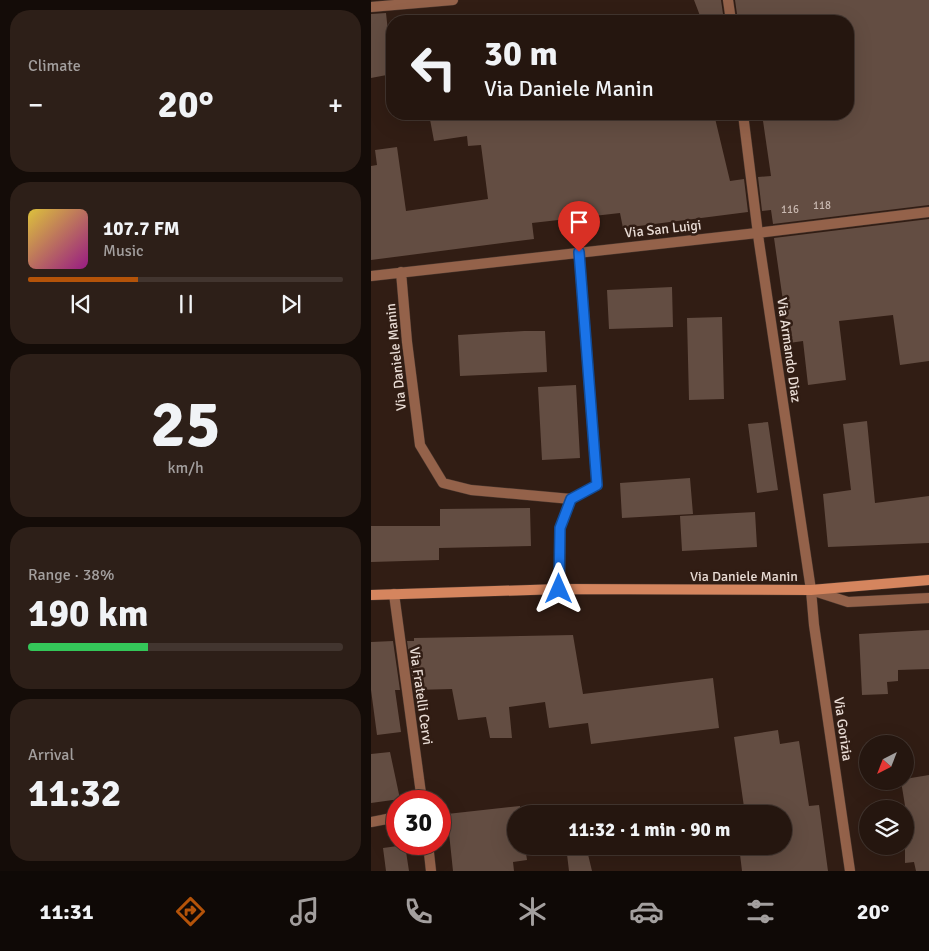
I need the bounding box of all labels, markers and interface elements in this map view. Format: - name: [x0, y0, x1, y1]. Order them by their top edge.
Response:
- text: 30 m: [484, 32, 558, 75]
- icon: left: [401, 35, 466, 100]
- text: Climate: [28, 56, 81, 76]
- text: Via Daniele Manin: [484, 75, 654, 102]
- text: 20°: [157, 81, 214, 128]
- text: −: [28, 88, 43, 122]
- text: +: [328, 88, 343, 122]
- house number: 118: [813, 199, 831, 212]
- pin: [558, 201, 600, 252]
- house number: 116: [781, 203, 799, 216]
- icon: arrive: [565, 208, 593, 236]
- text: 107.7 FM: [103, 217, 180, 241]
- street label: Via San Luigi: [624, 217, 702, 241]
- text: Music: [103, 241, 144, 261]
- icon: previous: [67, 290, 95, 318]
- icon: pause: [172, 290, 200, 318]
- icon: next: [277, 290, 305, 318]
- street label: Via Armando Diaz: [773, 297, 805, 403]
- street label: Via Daniele Manin: [382, 302, 410, 412]
- text: 25: [150, 385, 221, 465]
- text: km/h: [167, 458, 204, 478]
- position arrow: [532, 562, 584, 614]
- text: Range · 38%: [28, 565, 114, 585]
- street label: Via Daniele Manin: [690, 568, 798, 585]
- text: 190 km: [28, 590, 149, 637]
- street label: Via Fratelli Cervi: [406, 646, 436, 746]
- street label: Via Gorizia: [830, 696, 856, 762]
- north arrow: [859, 735, 913, 790]
- map controls: [859, 735, 914, 855]
- text: Arrival: [28, 745, 74, 765]
- text: 11:32: [28, 770, 121, 817]
- speed limit sign: 30: [386, 790, 451, 855]
- button: layers: [859, 800, 914, 855]
- text: 11:32 · 1 min · 90 m: [569, 818, 730, 842]
- icon: directions: [173, 894, 208, 929]
- icon: music: [287, 894, 322, 929]
- icon: phone: [401, 894, 436, 929]
- icon: climate: [515, 894, 550, 929]
- icon: car: [629, 894, 664, 929]
- icon: filters: [743, 894, 778, 929]
- text: 11:31: [40, 898, 94, 925]
- text: 20°: [857, 898, 889, 925]

